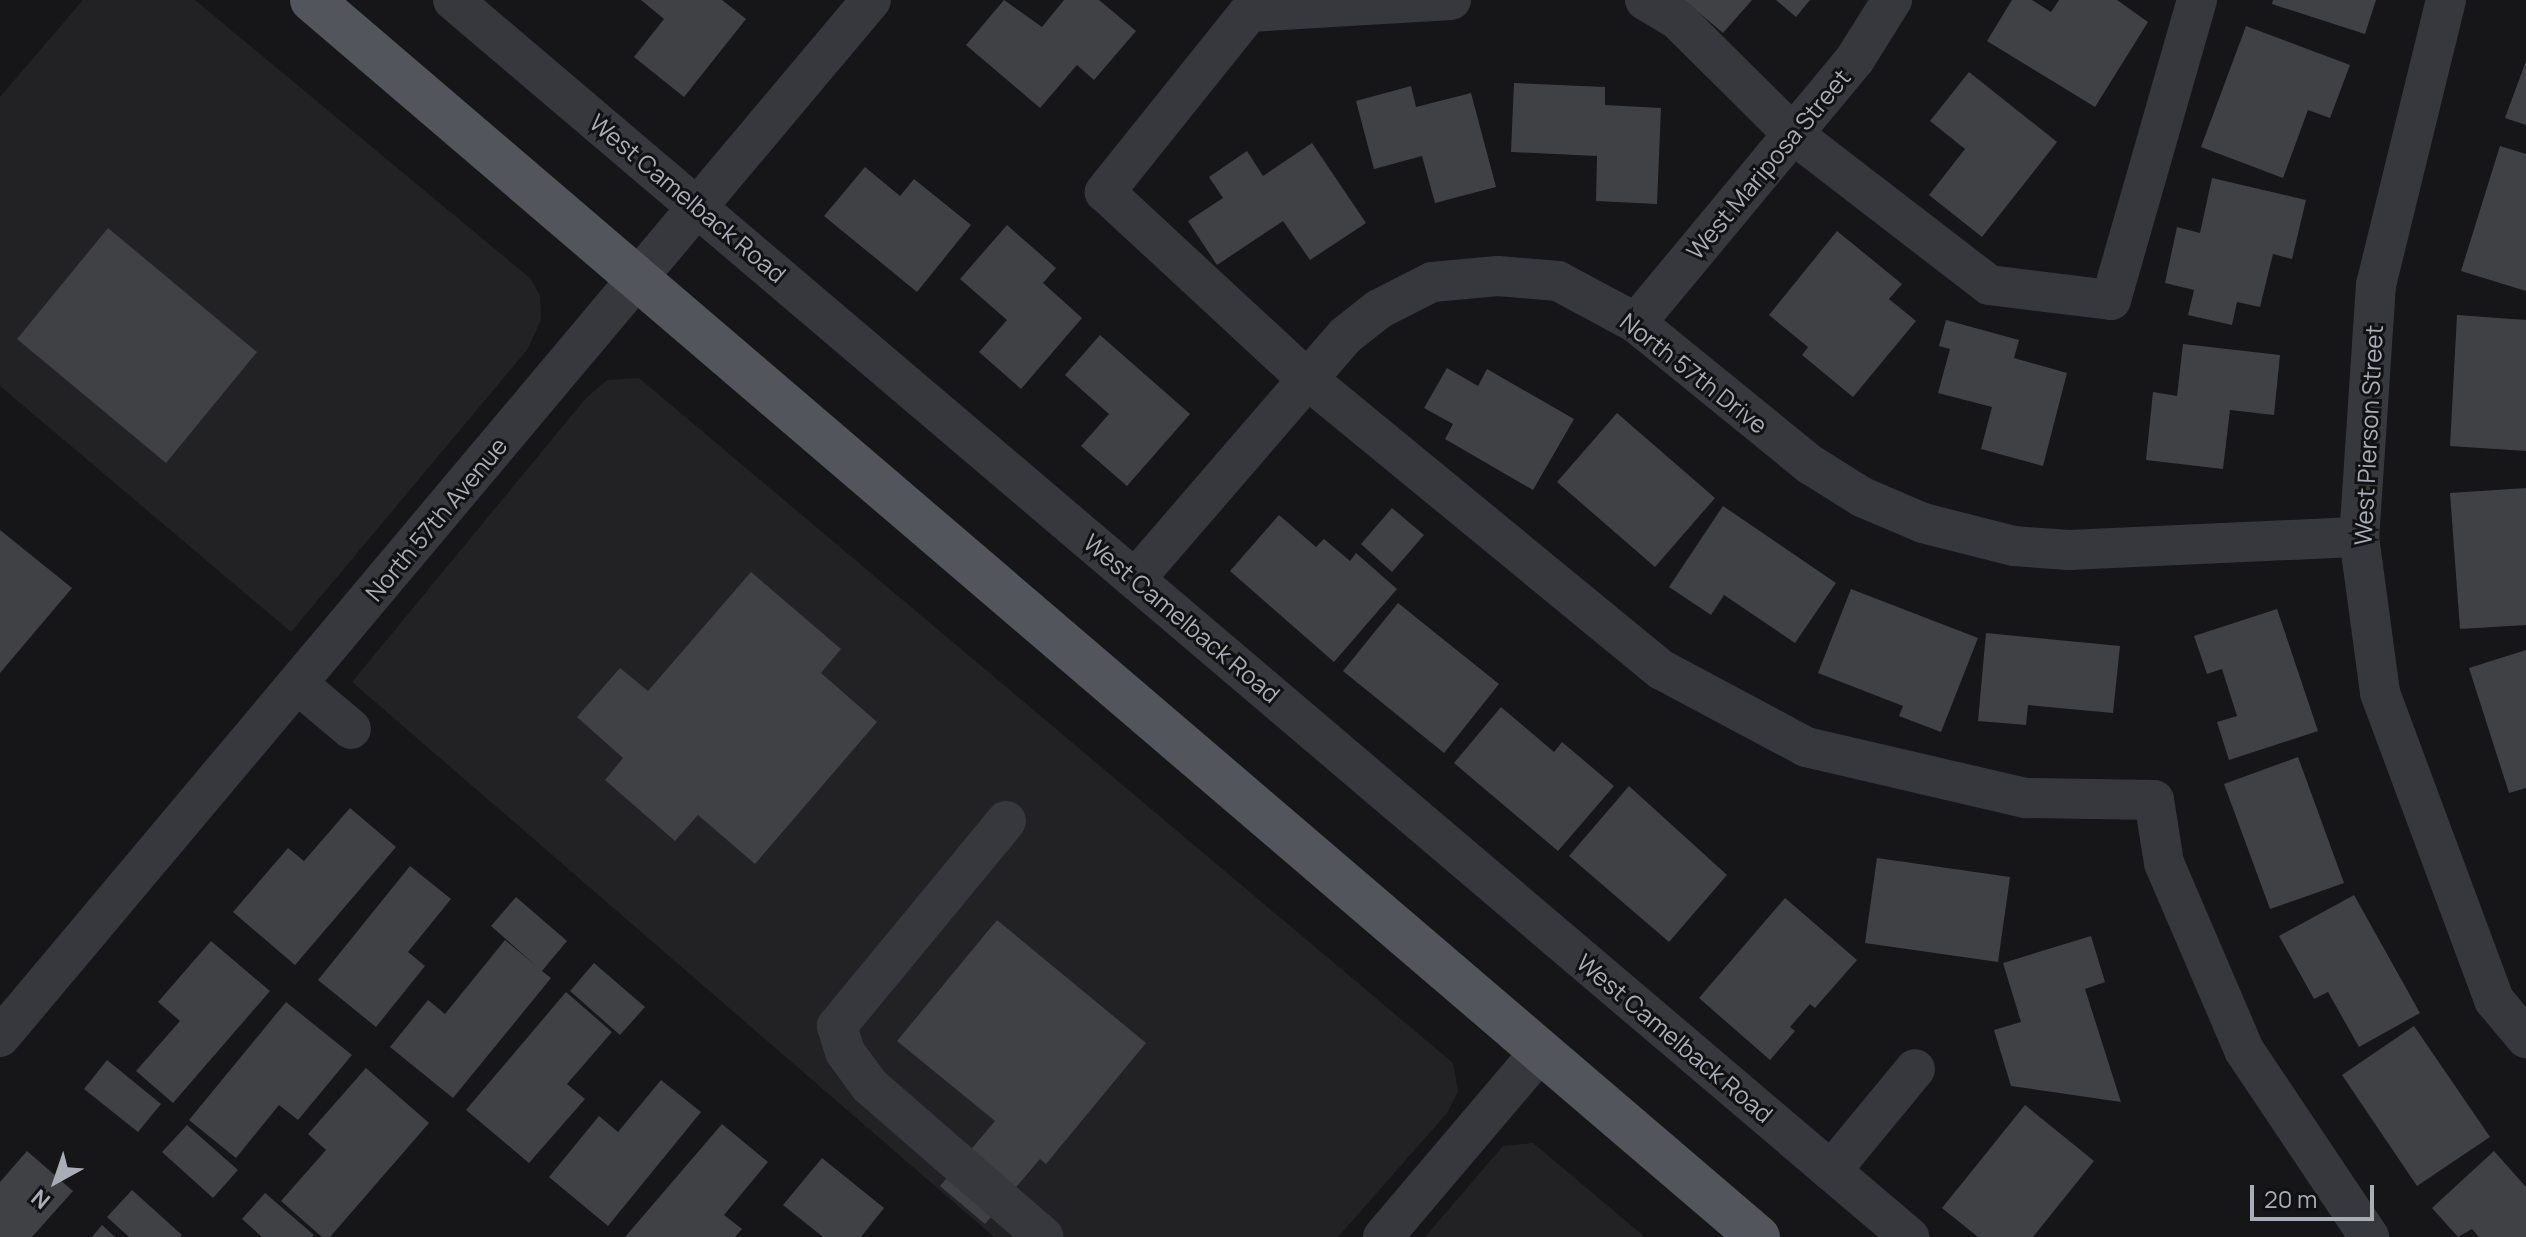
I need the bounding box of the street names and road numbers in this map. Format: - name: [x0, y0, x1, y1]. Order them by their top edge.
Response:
- street label: West Mariposa Street: [1680, 63, 1856, 265]
- street label: West Camelback Road: [584, 108, 792, 288]
- street label: North 57th Drive: [1615, 307, 1773, 439]
- street label: West Pierson Street: [2348, 324, 2388, 546]
- street label: North 57th Avenue: [359, 431, 513, 607]
- street label: West Camelback Road: [1078, 528, 1286, 708]
- street label: West Camelback Road: [1571, 948, 1779, 1128]

